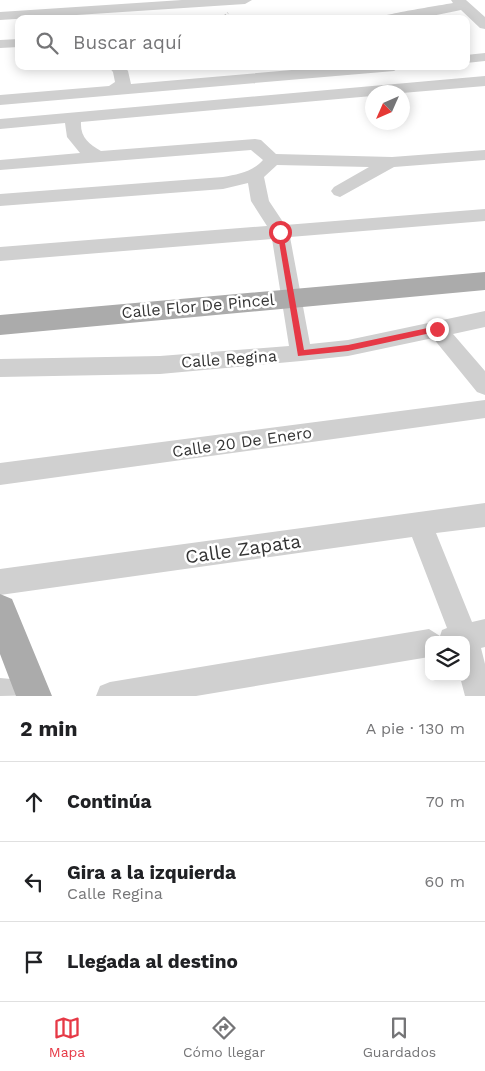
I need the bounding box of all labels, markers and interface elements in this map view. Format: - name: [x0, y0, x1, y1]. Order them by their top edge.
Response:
- search box: [15, 15, 470, 70]
- icon: search: [33, 29, 61, 57]
- text: Buscar aquí: [73, 31, 182, 54]
- north arrow: [365, 85, 410, 130]
- route start: [269, 221, 292, 244]
- street label: Calle Flor De Pincel: [121, 290, 275, 322]
- route end: [426, 318, 449, 341]
- street label: Calle Regina: [181, 346, 277, 372]
- street label: Calle 20 De Enero: [171, 423, 313, 461]
- street label: Calle Zapata: [184, 529, 303, 569]
- map controls: [425, 636, 470, 681]
- button: layers: [425, 636, 470, 681]
- text: 2 min: [20, 716, 77, 741]
- text: A pie · 130 m: [366, 719, 465, 738]
- icon: ahead: [20, 788, 48, 816]
- text: Continúa: [67, 790, 151, 813]
- text: 70 m: [426, 792, 465, 811]
- text: Gira a la izquierda: [67, 861, 236, 884]
- icon: left: [20, 868, 48, 896]
- text: 60 m: [425, 872, 465, 891]
- text: Calle Regina: [67, 884, 163, 903]
- icon: arrive: [20, 948, 48, 976]
- text: Llegada al destino: [67, 950, 238, 973]
- tab: Mapa: [49, 1014, 85, 1060]
- tab: Cómo llegar: [183, 1014, 265, 1060]
- tab: Guardados: [363, 1014, 436, 1060]

